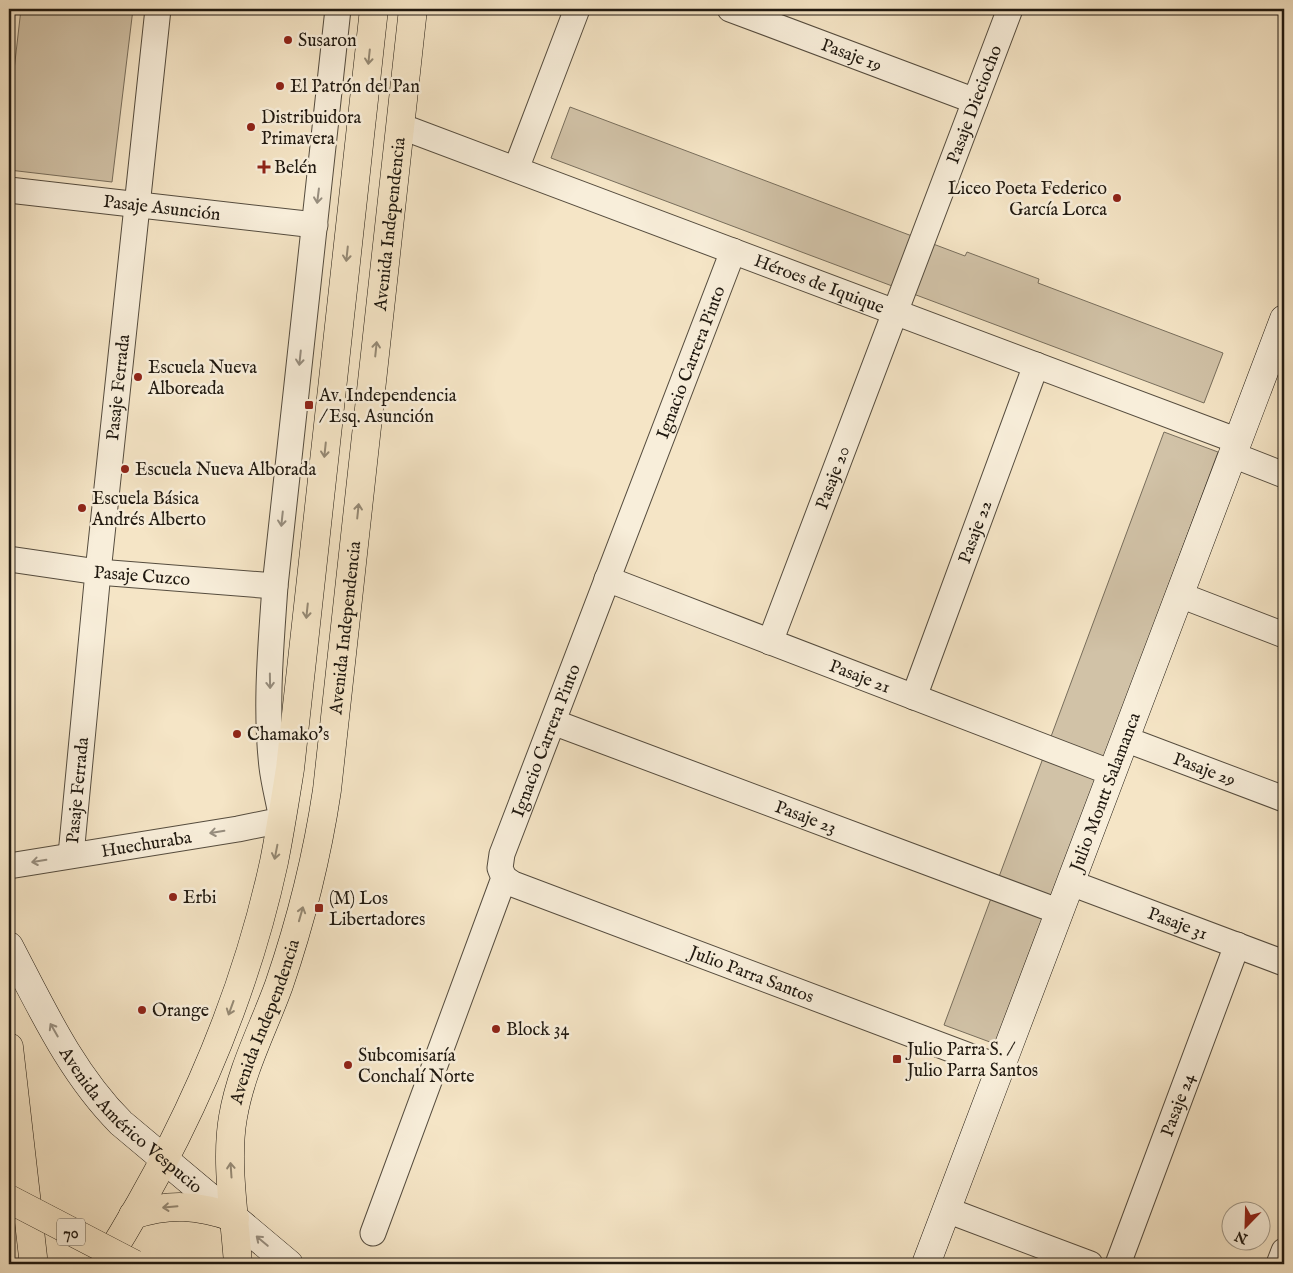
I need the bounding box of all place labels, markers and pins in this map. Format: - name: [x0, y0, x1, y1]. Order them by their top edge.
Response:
- place label: Susaron: [298, 30, 357, 53]
- marker: Susaron: [282, 34, 294, 46]
- place label: El Patrón del Pan: [290, 76, 420, 99]
- marker: El Patrón del Pan: [274, 80, 286, 92]
- place label: Distribuidora Primavera: [261, 107, 362, 151]
- marker: Distribuidora Primavera: [245, 121, 257, 133]
- place label: Belén: [274, 157, 317, 180]
- marker: Belén: [258, 161, 270, 173]
- place label: Liceo Poeta Federico García Lorca: [948, 178, 1107, 222]
- marker: Liceo Poeta Federico García Lorca: [1111, 192, 1123, 204]
- place label: Escuela Nueva Alboreada: [147, 357, 257, 401]
- marker: Escuela Nueva Alboreada: [132, 371, 144, 383]
- place label: Av. Independencia / Esq. Asunción: [318, 385, 457, 429]
- marker: Av. Independencia / Esq. Asunción: [303, 399, 315, 411]
- place label: Escuela Nueva Alborada: [135, 459, 316, 482]
- marker: Escuela Nueva Alborada: [119, 463, 131, 475]
- place label: Escuela Básica Andrés Alberto: [91, 488, 206, 532]
- marker: Escuela Básica Andrés Alberto: [76, 502, 88, 514]
- place label: Chamako's: [247, 724, 329, 747]
- marker: Chamako's: [231, 728, 243, 740]
- place label: Erbi: [183, 887, 217, 910]
- place label: (M) Los Libertadores: [329, 888, 425, 932]
- marker: Erbi: [167, 891, 179, 903]
- marker: (M) Los Libertadores: [313, 902, 325, 914]
- place label: Orange: [152, 1000, 209, 1023]
- marker: Orange: [136, 1004, 148, 1016]
- place label: Block 34: [506, 1019, 569, 1042]
- marker: Block 34: [490, 1023, 502, 1035]
- place label: Julio Parra S. / Julio Parra Santos: [905, 1039, 1038, 1083]
- place label: Subcomisaría Conchalí Norte: [358, 1045, 475, 1089]
- marker: Julio Parra S. / Julio Parra Santos: [891, 1053, 903, 1065]
- marker: Subcomisaría Conchalí Norte: [342, 1059, 354, 1071]

